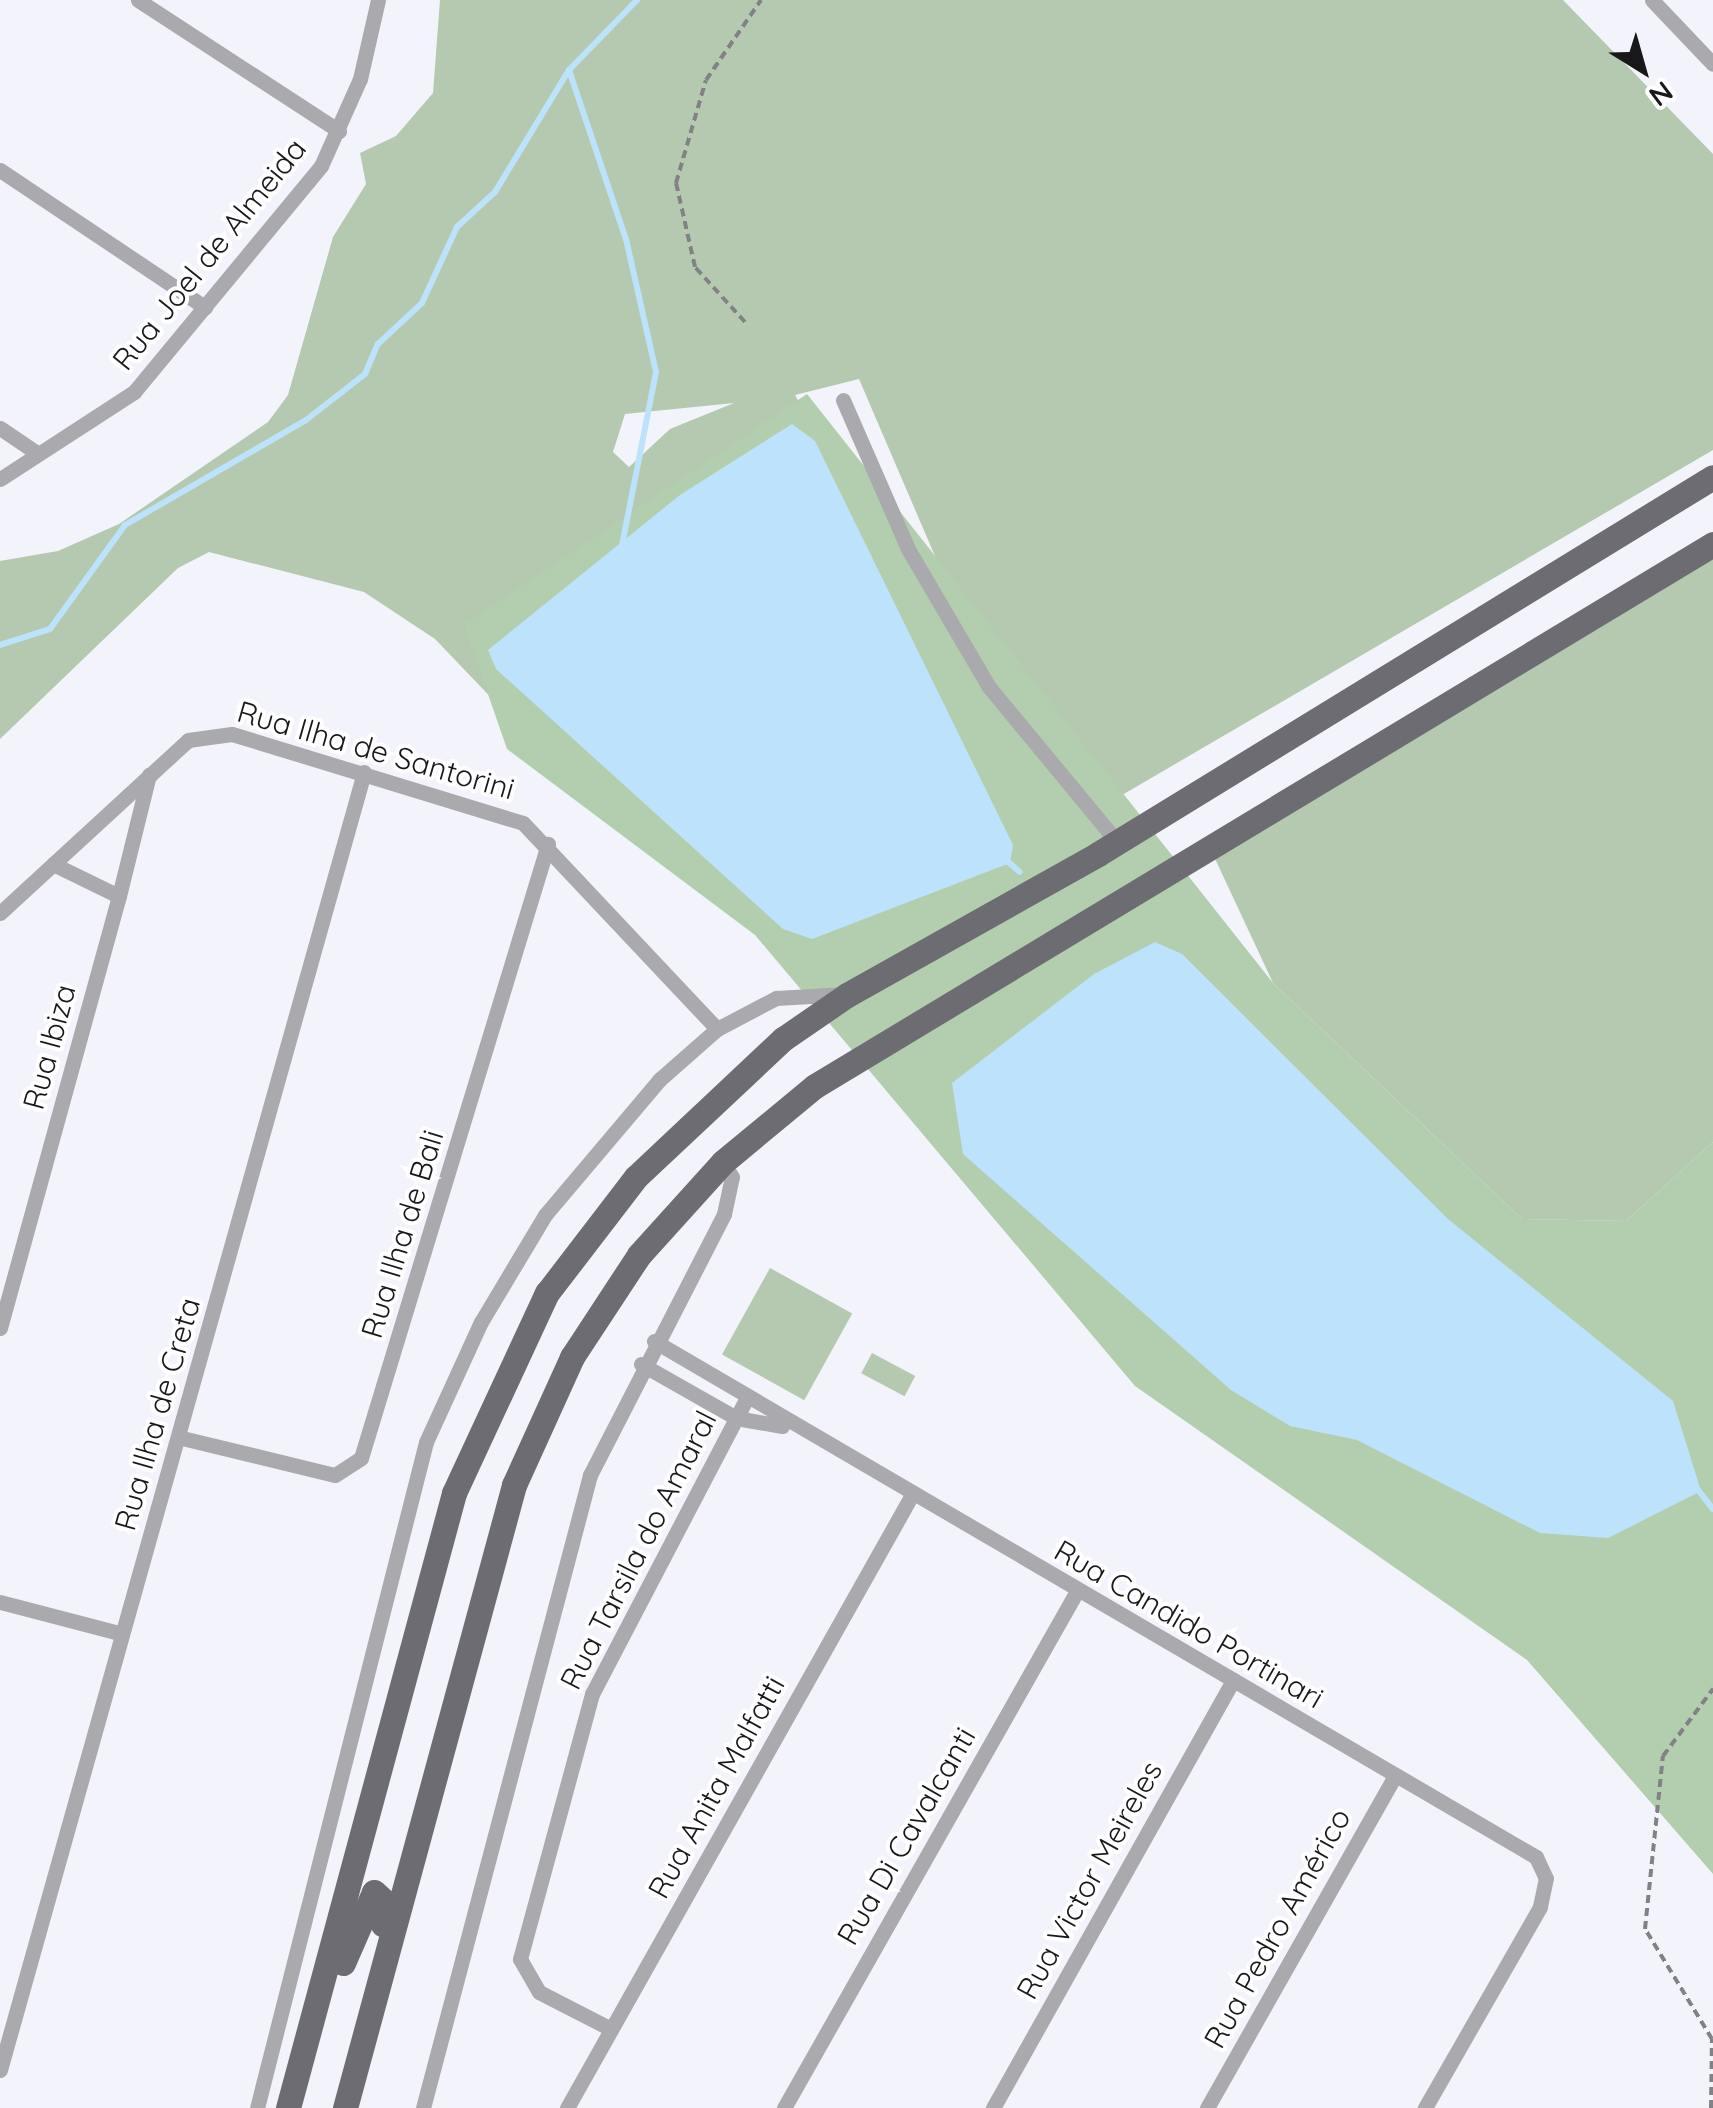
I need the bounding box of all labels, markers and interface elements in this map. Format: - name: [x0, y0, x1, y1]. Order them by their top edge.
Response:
- north arrow: [1593, 20, 1693, 120]
- text: N: [1643, 74, 1680, 115]
- street label: Rua Joel de Almeida: [105, 131, 313, 377]
- street label: Rua Ilha de Santorini: [233, 693, 519, 807]
- street label: Rua Ibiza: [15, 981, 83, 1113]
- street label: Rua Ilha de Bali: [353, 1126, 451, 1342]
- street label: Rua Ilha de Creta: [107, 1294, 207, 1534]
- street label: Rua Tarsila do Amaral: [552, 1405, 724, 1695]
- street label: Rua Candido Portinari: [1048, 1532, 1330, 1716]
- street label: Rua Anita Malfatti: [640, 1670, 792, 1904]
- street label: Rua Di Cavalcanti: [829, 1721, 983, 1951]
- street label: Rua Victor Meireles: [1009, 1755, 1169, 2005]
- street label: Rua Pedro Américo: [1196, 1802, 1358, 2054]

